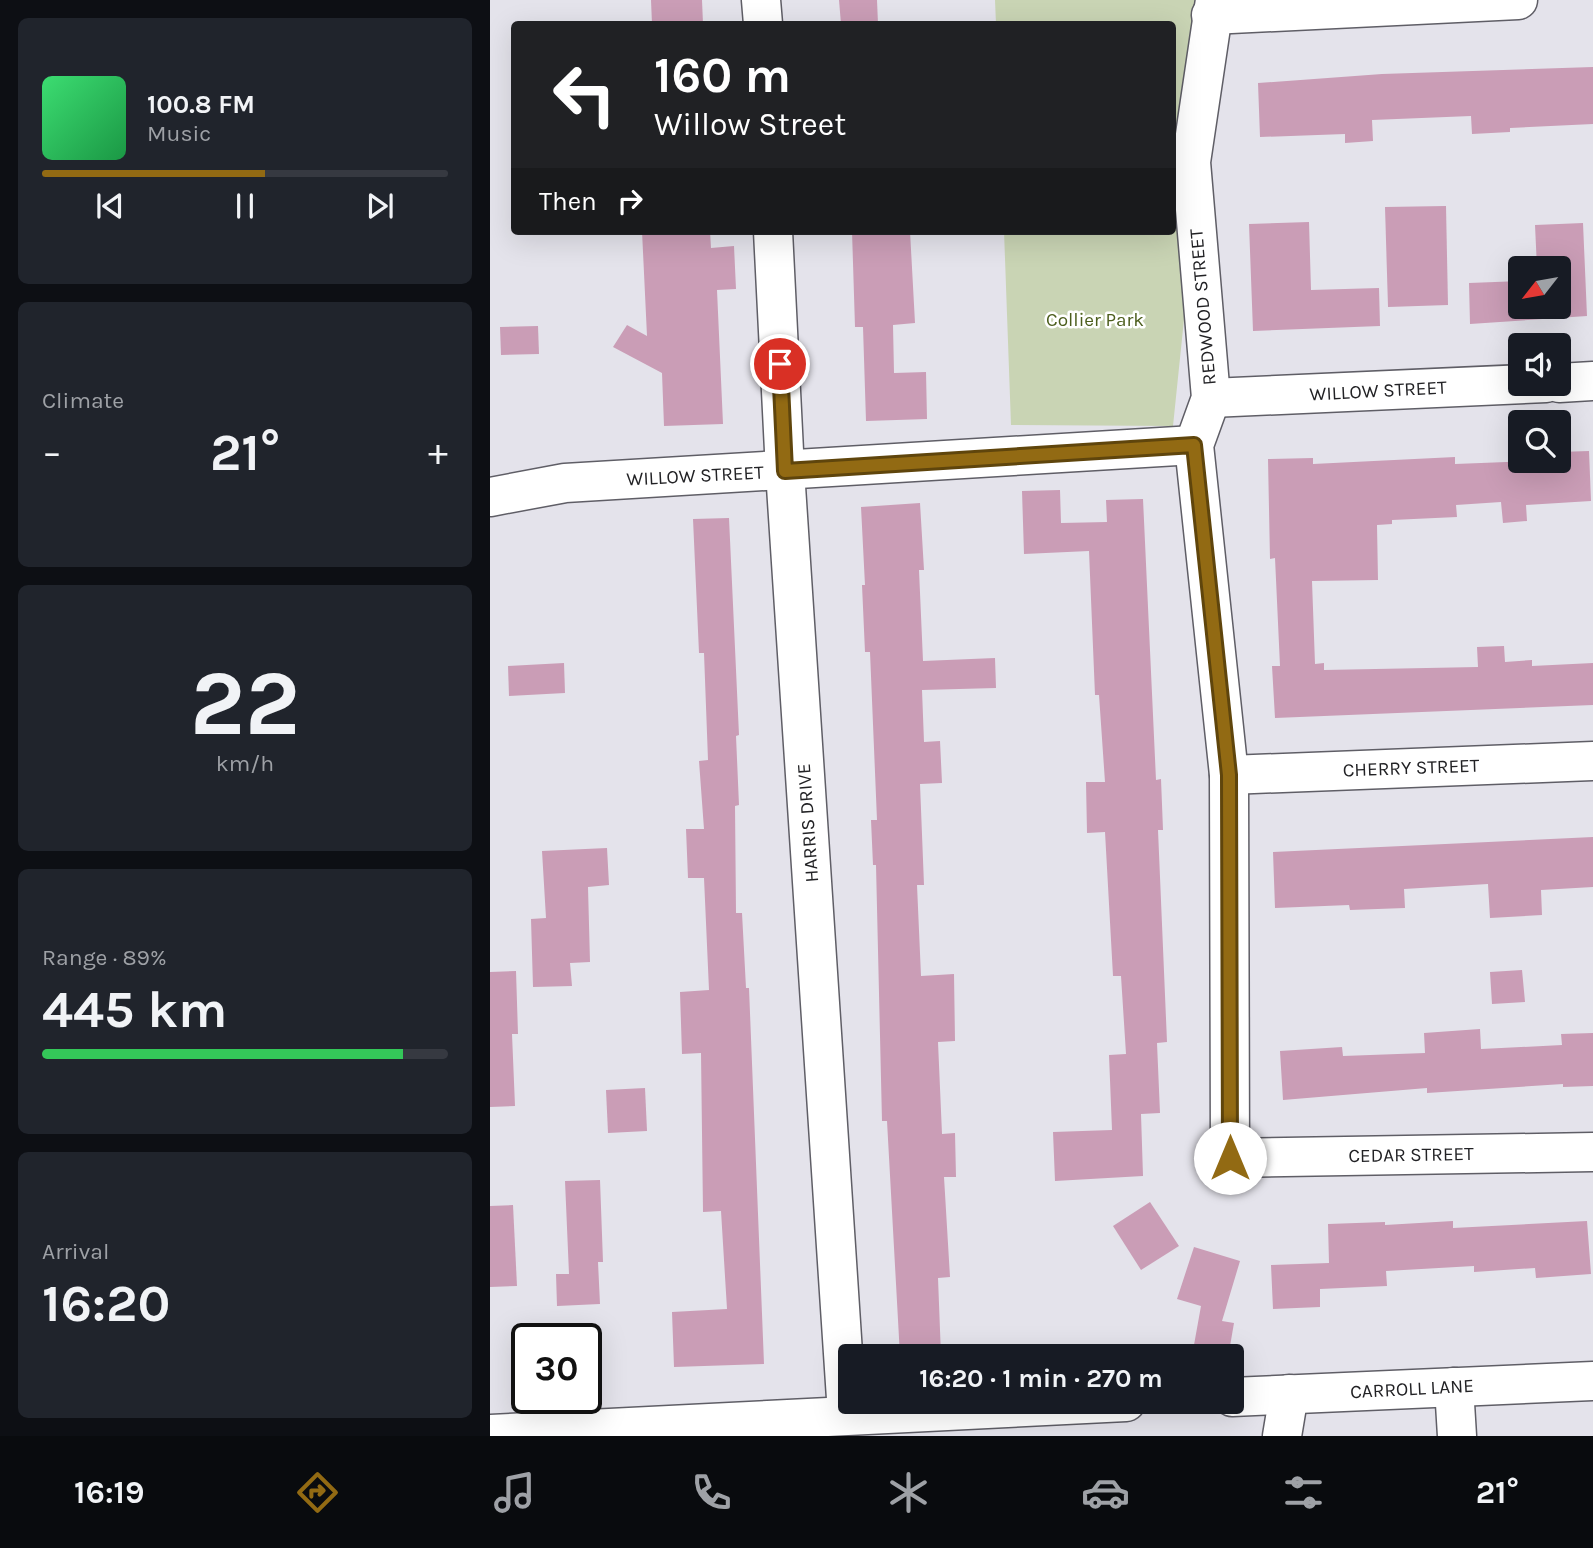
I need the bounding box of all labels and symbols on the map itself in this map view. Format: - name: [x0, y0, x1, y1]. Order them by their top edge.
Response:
- street label: REDWOOD STREET: [1185, 227, 1221, 386]
- north arrow: [1508, 256, 1572, 318]
- park label: Collier Park: [1046, 309, 1144, 331]
- pin: [750, 334, 810, 394]
- street label: WILLOW STREET: [1309, 376, 1448, 406]
- street label: WILLOW STREET: [626, 461, 765, 491]
- street label: CHERRY STREET: [1342, 755, 1480, 781]
- street label: HARRIS DRIVE: [793, 763, 823, 883]
- position arrow: [1193, 1121, 1267, 1195]
- street label: CEDAR STREET: [1348, 1143, 1474, 1167]
- speed limit sign: 30: [511, 1323, 602, 1414]
- street label: CARROLL LANE: [1350, 1375, 1474, 1403]

